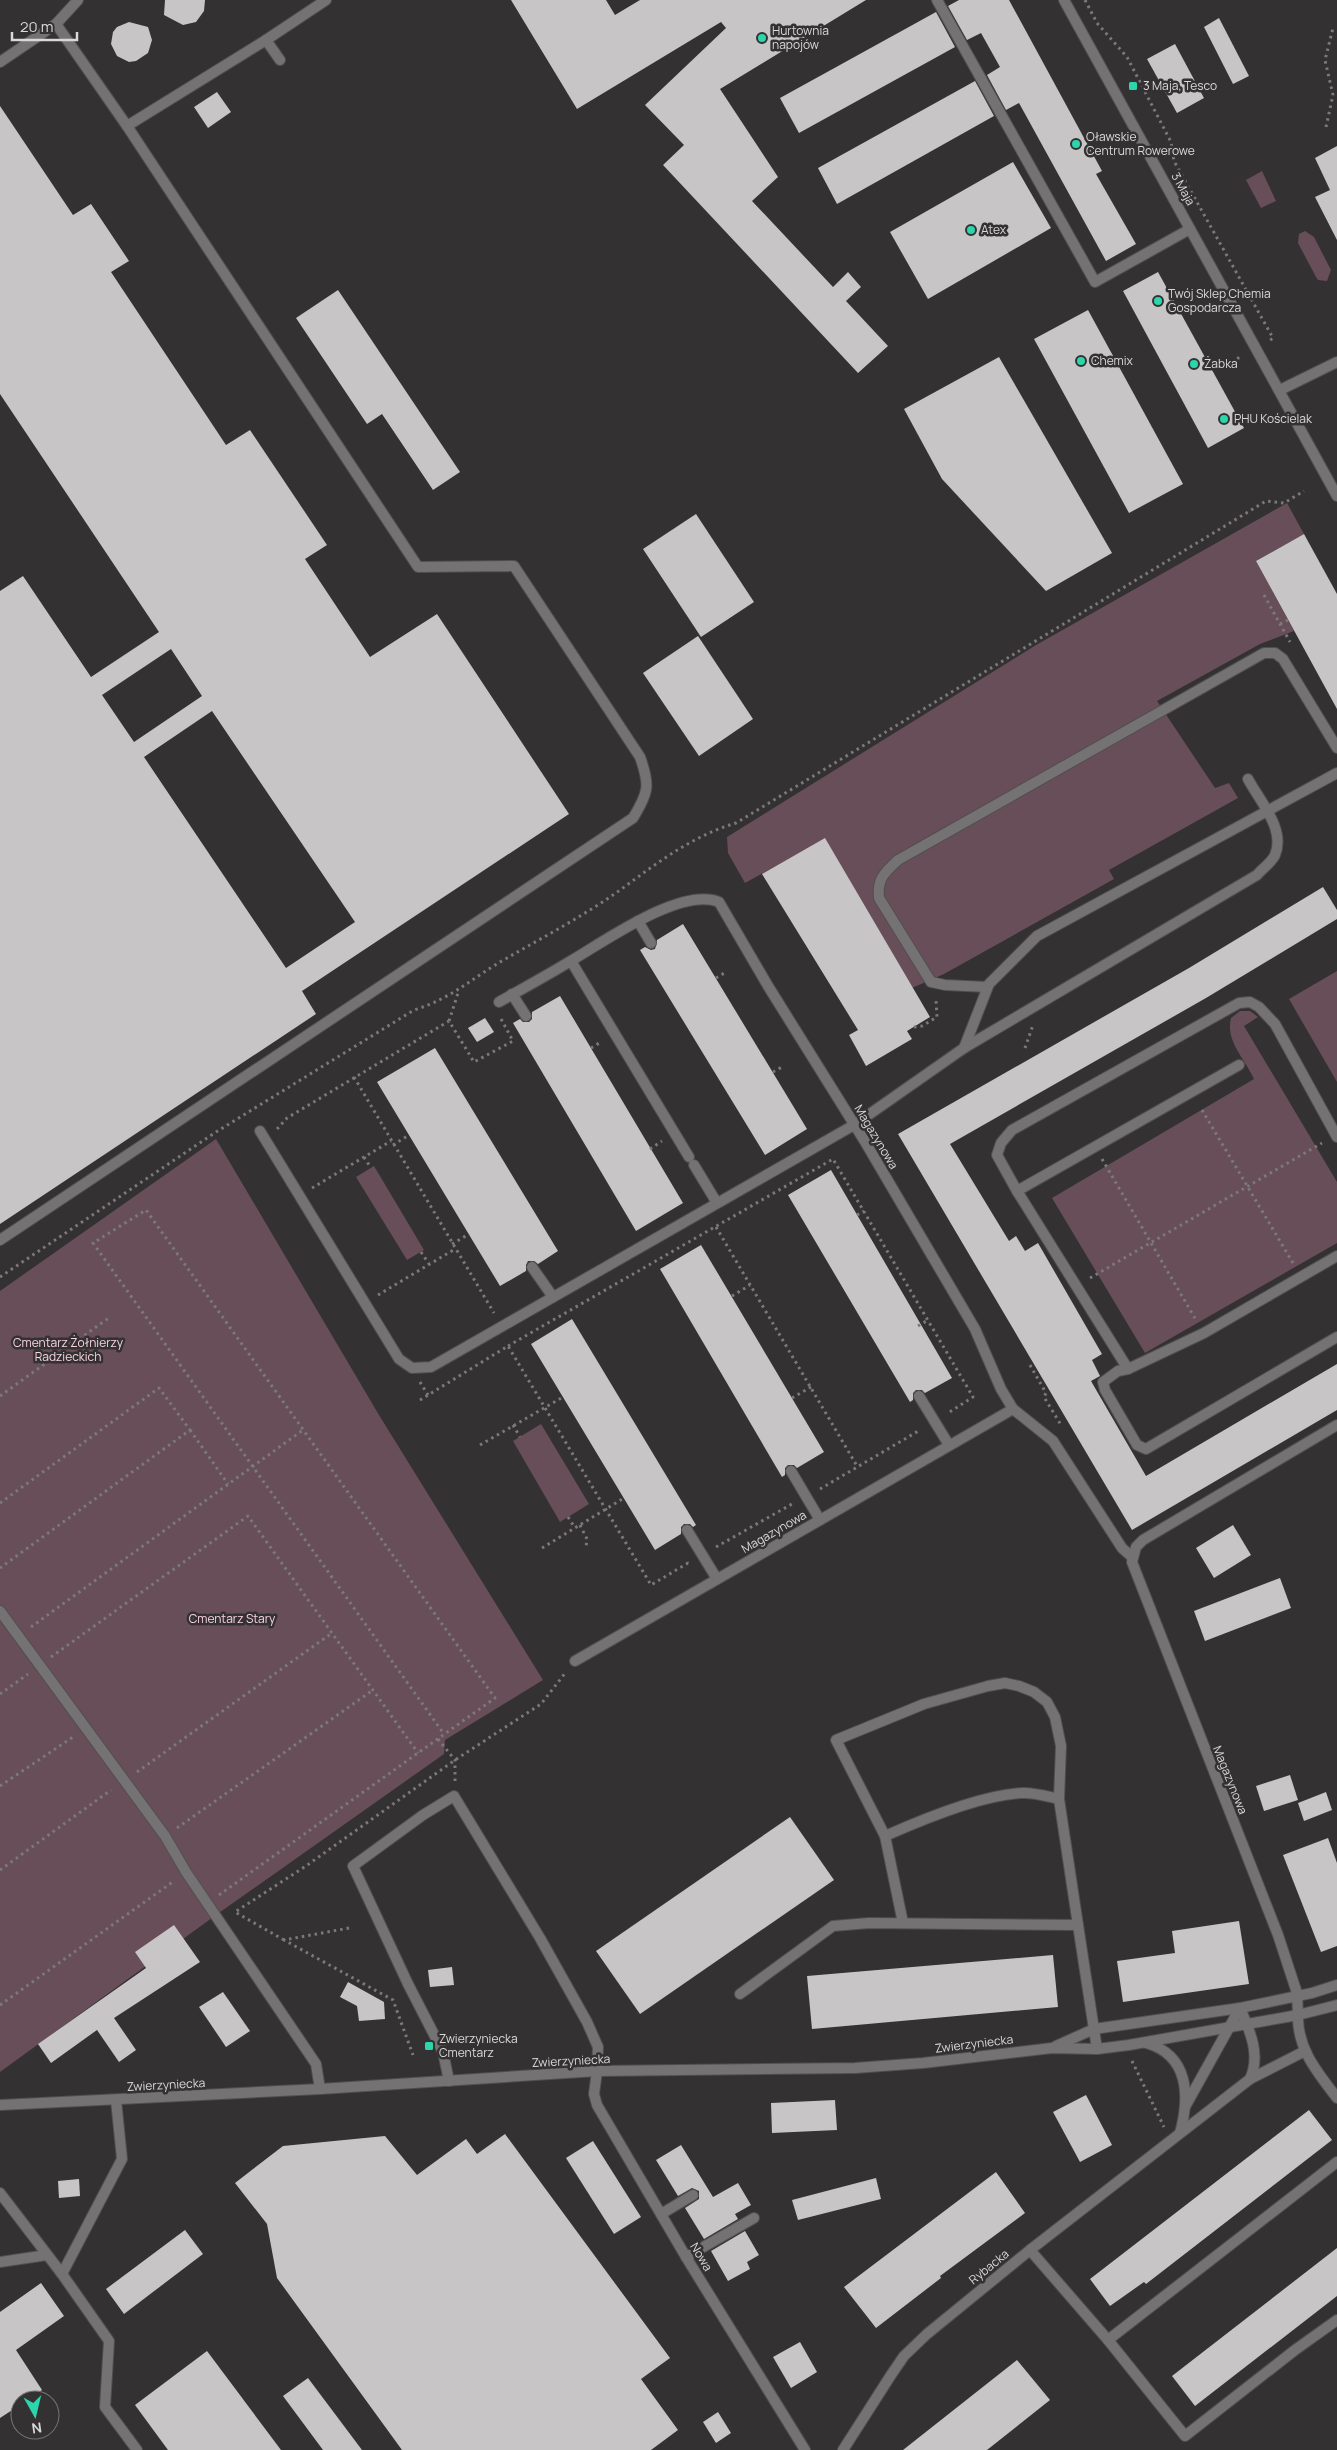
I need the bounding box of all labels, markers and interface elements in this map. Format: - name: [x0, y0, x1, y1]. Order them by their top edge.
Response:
- scale bar: [12, 10, 78, 42]
- text: 20 m: [20, 16, 53, 37]
- place label: Hurtownia napojów: [772, 22, 829, 53]
- marker: Hurtownia napojów: [756, 32, 768, 44]
- place label: 3 Maja, Tesco: [1143, 77, 1217, 94]
- marker: 3 Maja, Tesco: [1127, 80, 1139, 92]
- place label: Oławskie Centrum Rowerowe: [1086, 128, 1195, 159]
- marker: Oławskie Centrum Rowerowe: [1070, 138, 1082, 150]
- street label: 3 Maja: [1167, 169, 1199, 208]
- place label: Atex: [981, 221, 1007, 238]
- marker: Atex: [965, 224, 977, 236]
- place label: Twój Sklep Chemia Gospodarcza: [1168, 285, 1271, 316]
- marker: Twój Sklep Chemia Gospodarcza: [1152, 295, 1164, 307]
- place label: Chemix: [1091, 352, 1134, 369]
- marker: Chemix: [1075, 355, 1087, 367]
- place label: Żabka: [1204, 355, 1238, 372]
- marker: Żabka: [1188, 358, 1200, 370]
- place label: PHU Kościelak: [1234, 410, 1313, 427]
- marker: PHU Kościelak: [1218, 413, 1230, 425]
- street label: Magazynowa: [850, 1101, 902, 1172]
- park label: Cmentarz Żołnierzy Radzieckich: [13, 1334, 124, 1365]
- street label: Magazynowa: [738, 1506, 809, 1557]
- park label: Cmentarz Stary: [189, 1610, 276, 1627]
- street label: Magazynowa: [1209, 1743, 1252, 1817]
- place label: Zwierzyniecka Cmentarz: [439, 2030, 518, 2061]
- street label: Zwierzyniecka: [934, 2030, 1014, 2057]
- marker: Zwierzyniecka Cmentarz: [423, 2040, 435, 2052]
- street label: Zwierzyniecka: [531, 2050, 611, 2071]
- street label: Zwierzyniecka: [126, 2074, 206, 2095]
- street label: Nowa: [686, 2239, 717, 2274]
- street label: Rybacka: [965, 2245, 1012, 2288]
- north arrow: [10, 2390, 60, 2440]
- text: N: [31, 2418, 43, 2438]

